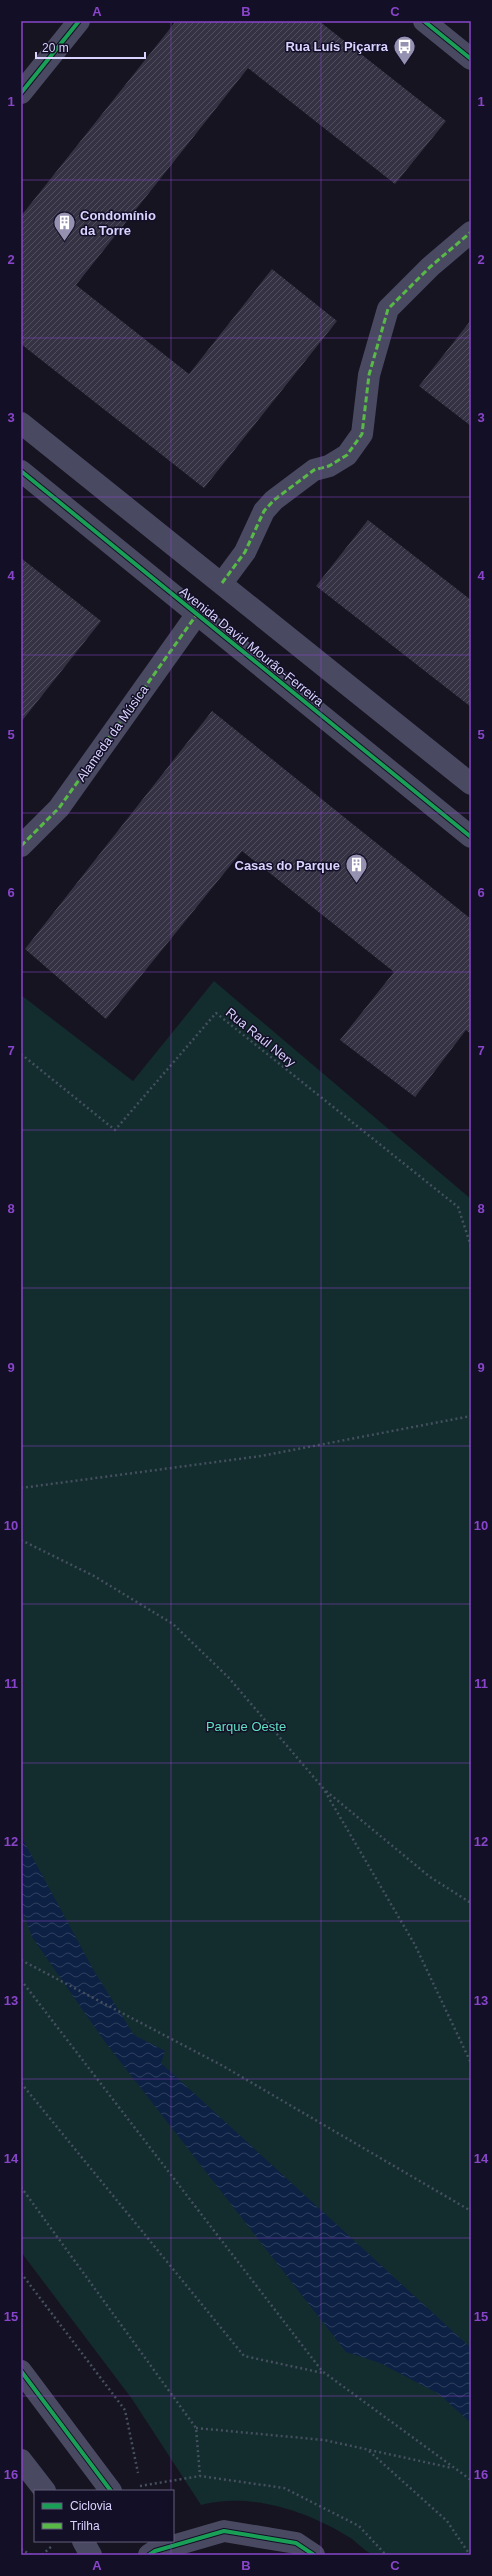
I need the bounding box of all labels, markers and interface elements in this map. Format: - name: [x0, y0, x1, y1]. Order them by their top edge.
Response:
- text: A: [92, 4, 102, 19]
- text: B: [241, 4, 251, 19]
- text: C: [390, 4, 400, 19]
- bus stop icon: Rua Luís Piçarra: [391, 33, 417, 66]
- scale bar: [36, 34, 145, 60]
- place label: Rua Luís Piçarra: [285, 39, 389, 54]
- text: 20 m: [42, 41, 69, 55]
- text: 1: [7, 94, 15, 109]
- text: 1: [477, 94, 485, 109]
- place label: Condomínio da Torre: [80, 208, 156, 238]
- building icon: Condomínio da Torre: [52, 209, 78, 242]
- text: 2: [7, 252, 15, 267]
- text: 2: [477, 252, 485, 267]
- text: 3: [7, 410, 15, 425]
- text: 3: [477, 410, 485, 425]
- text: 4: [7, 568, 15, 583]
- text: 4: [477, 568, 485, 583]
- street label: Avenida David Mourão-Ferreira: [177, 584, 327, 710]
- street label: Alameda da Música: [74, 682, 152, 784]
- text: 5: [7, 727, 15, 742]
- text: 5: [477, 727, 485, 742]
- building icon: Casas do Parque: [343, 852, 369, 885]
- place label: Casas do Parque: [235, 858, 340, 873]
- text: 6: [7, 885, 15, 900]
- text: 6: [477, 885, 485, 900]
- street label: Rua Raúl Nery: [223, 1005, 299, 1070]
- text: 7: [7, 1043, 15, 1058]
- text: 7: [477, 1043, 485, 1058]
- text: 8: [7, 1201, 15, 1216]
- text: 8: [477, 1201, 485, 1216]
- text: 9: [7, 1360, 15, 1375]
- text: 9: [477, 1360, 485, 1375]
- text: 10: [4, 1518, 18, 1533]
- text: 10: [474, 1518, 488, 1533]
- text: 11: [4, 1676, 18, 1691]
- text: 11: [474, 1676, 488, 1691]
- park label: Parque Oeste: [206, 1719, 286, 1734]
- text: 12: [4, 1834, 18, 1849]
- text: 12: [474, 1834, 488, 1849]
- text: 13: [4, 1993, 18, 2008]
- text: 13: [474, 1993, 488, 2008]
- text: 14: [4, 2151, 19, 2166]
- text: 14: [474, 2151, 489, 2166]
- text: 15: [4, 2309, 18, 2324]
- text: 15: [474, 2309, 488, 2324]
- text: 16: [4, 2467, 18, 2482]
- text: 16: [474, 2467, 488, 2482]
- legend: [34, 2490, 174, 2542]
- text: Ciclovia: [70, 2499, 112, 2513]
- text: Trilha: [70, 2519, 100, 2533]
- text: A: [92, 2558, 102, 2573]
- text: B: [241, 2558, 251, 2573]
- text: C: [390, 2558, 400, 2573]

